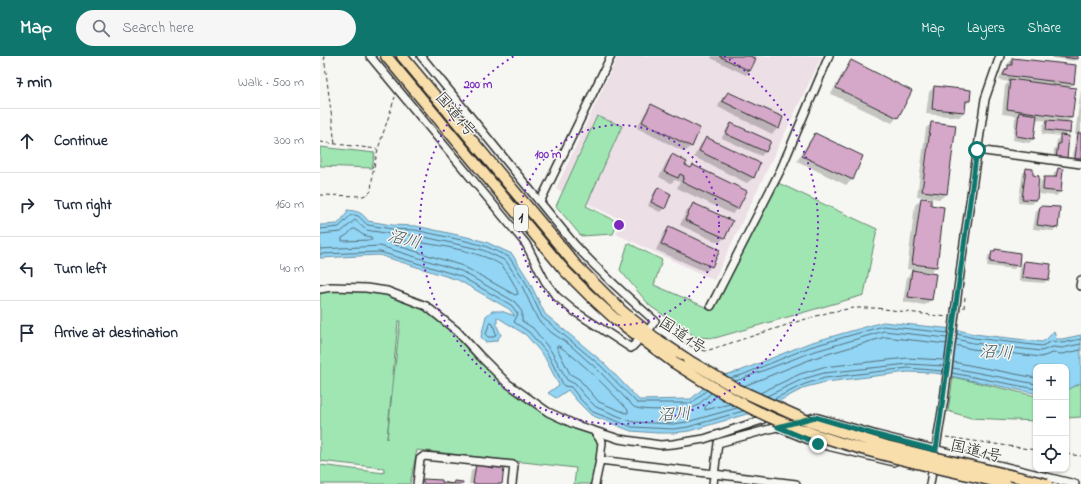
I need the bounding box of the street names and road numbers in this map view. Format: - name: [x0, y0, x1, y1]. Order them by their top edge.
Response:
- street label: 国道1号: [429, 87, 481, 143]
- road number: 1: [514, 205, 528, 231]
- street label: 国道1号: [653, 311, 711, 361]
- street label: 国道1号: [947, 434, 1005, 470]

